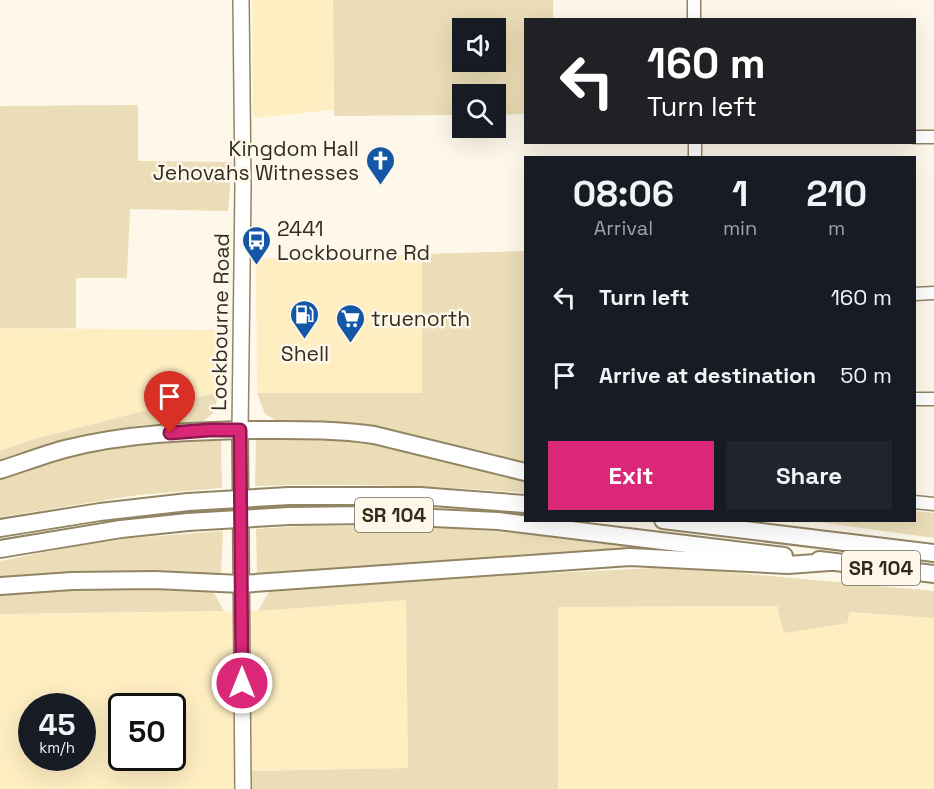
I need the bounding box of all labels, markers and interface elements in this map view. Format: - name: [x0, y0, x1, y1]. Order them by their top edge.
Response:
- map controls: [452, 18, 506, 138]
- button: sound: [452, 18, 506, 72]
- text: 160 m: [647, 37, 766, 90]
- icon: left: [548, 42, 626, 120]
- button: search: [452, 84, 506, 138]
- text: Turn left: [647, 89, 757, 124]
- place label: Kingdom Hall Jehovahs Witnesses: [153, 135, 359, 186]
- church icon: Kingdom Hall Jehovahs Witnesses: [364, 144, 396, 186]
- text: 08:06: [573, 171, 674, 217]
- text: 1: [732, 171, 748, 217]
- text: 210: [806, 171, 867, 217]
- place label: 2441 Lockbourne Rd: [277, 215, 430, 266]
- text: Arrival: [594, 215, 653, 241]
- text: min: [723, 215, 757, 241]
- text: m: [828, 215, 845, 241]
- bus stop icon: 2441 Lockbourne Rd: [240, 224, 272, 266]
- street label: Lockbourne Road: [205, 233, 235, 411]
- icon: left: [548, 281, 581, 314]
- text: Turn left: [599, 283, 689, 311]
- text: 160 m: [831, 283, 892, 311]
- fuel station icon: Shell: [289, 298, 321, 340]
- supermarket icon: truenorth: [334, 302, 366, 344]
- place label: truenorth: [371, 305, 470, 332]
- place label: Shell: [281, 340, 329, 367]
- icon: arrive: [548, 359, 581, 392]
- text: Arrive at destination: [599, 361, 816, 389]
- text: 50 m: [840, 361, 892, 389]
- pin: [144, 371, 195, 433]
- icon: arrive: [153, 380, 186, 413]
- button: Exit: [548, 441, 714, 510]
- button: Share: [726, 441, 892, 510]
- road number: SR 104: [355, 498, 433, 532]
- road number: SR 104: [842, 551, 920, 585]
- position arrow: [210, 651, 274, 715]
- speed limit sign: 50: [108, 693, 186, 771]
- text: 45: [38, 705, 76, 744]
- text: km/h: [39, 738, 75, 757]

